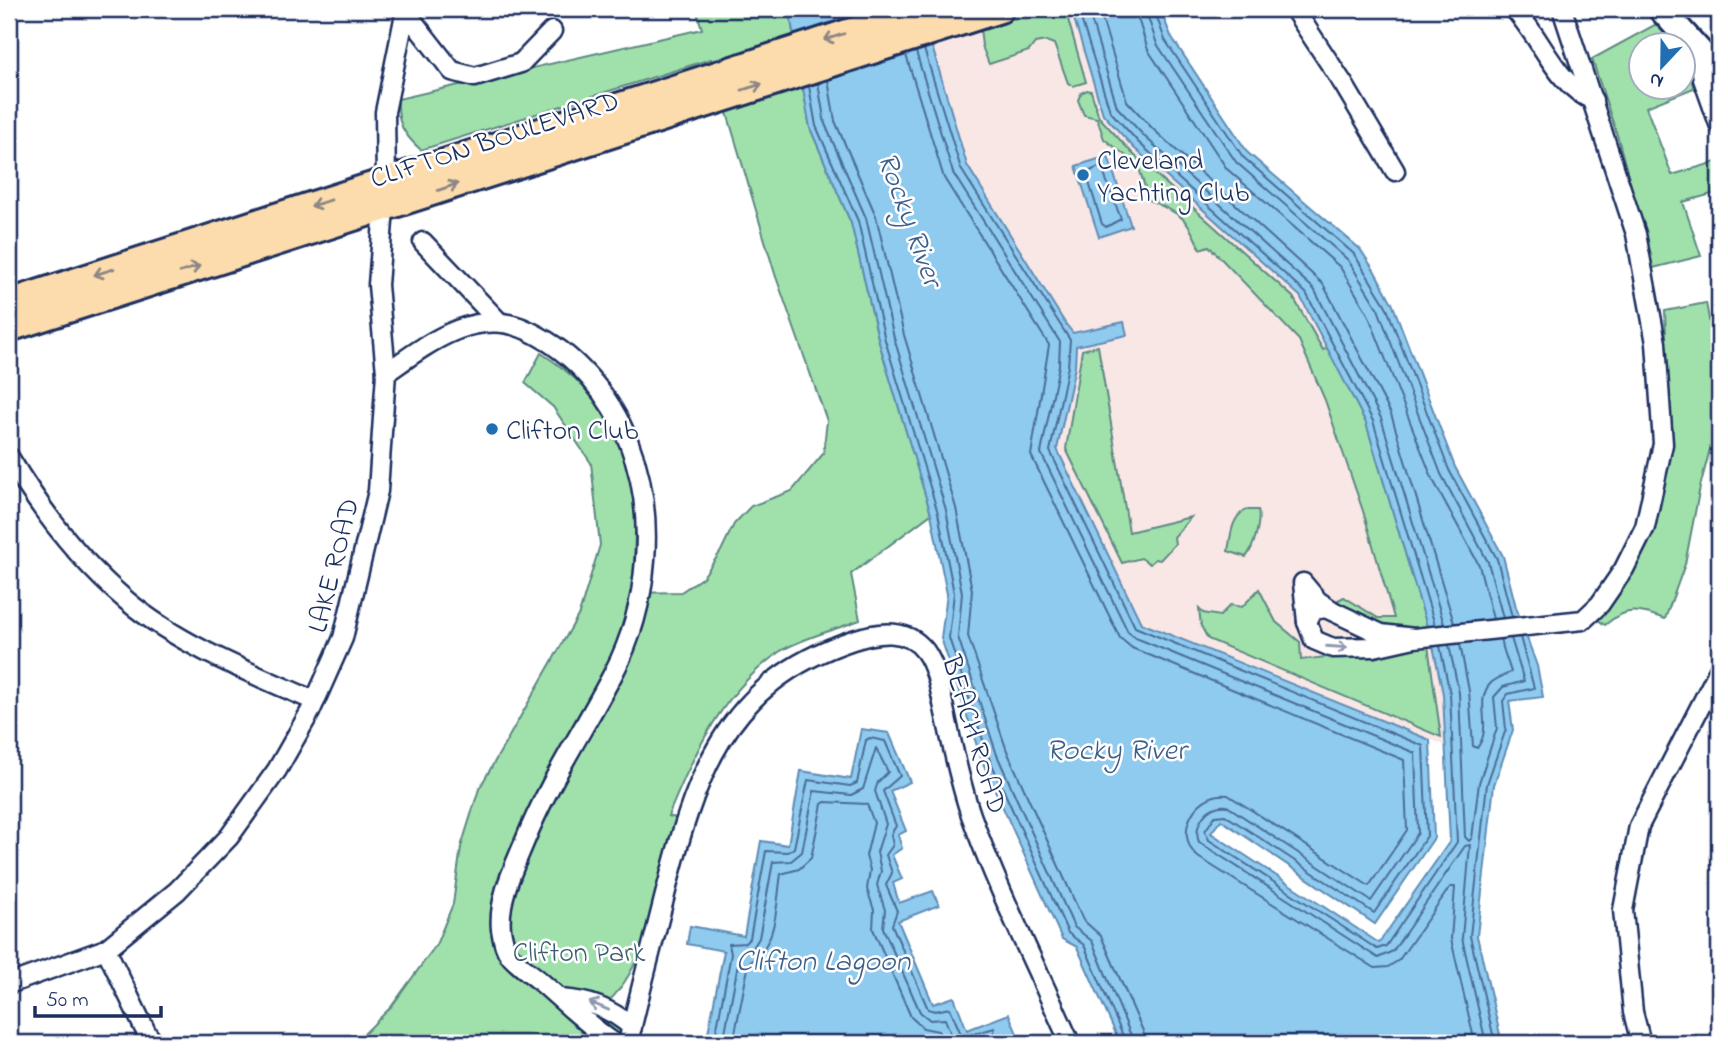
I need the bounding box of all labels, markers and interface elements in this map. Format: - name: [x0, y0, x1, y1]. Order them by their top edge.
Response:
- one-way arrow: [823, 31, 845, 44]
- north arrow: [1626, 32, 1696, 102]
- text: N: [1645, 64, 1668, 94]
- one-way arrow: [741, 79, 763, 92]
- street label: CLIFTON BOULEVARD: [365, 82, 625, 201]
- place label: Cleveland Yachting Club: [1097, 142, 1250, 215]
- water label: Rocky River: [864, 147, 954, 297]
- marker: Cleveland Yachting Club: [1075, 167, 1091, 183]
- one-way arrow: [437, 180, 459, 192]
- one-way arrow: [310, 198, 332, 211]
- one-way arrow: [179, 262, 201, 275]
- one-way arrow: [93, 266, 115, 279]
- place label: Clifton Club: [506, 412, 639, 453]
- marker: Clifton Club: [484, 421, 500, 437]
- street label: LAKE ROAD: [299, 494, 372, 637]
- one-way arrow: [1325, 641, 1348, 654]
- street label: BEACH ROAD: [929, 650, 1016, 819]
- water label: Rocky River: [1046, 730, 1190, 774]
- park label: Clifton Park: [513, 934, 646, 975]
- water label: Clifton Lagoon: [736, 941, 911, 985]
- scale bar: [35, 975, 161, 1019]
- text: 50 m: [46, 986, 89, 1016]
- one-way arrow: [589, 999, 610, 1012]

